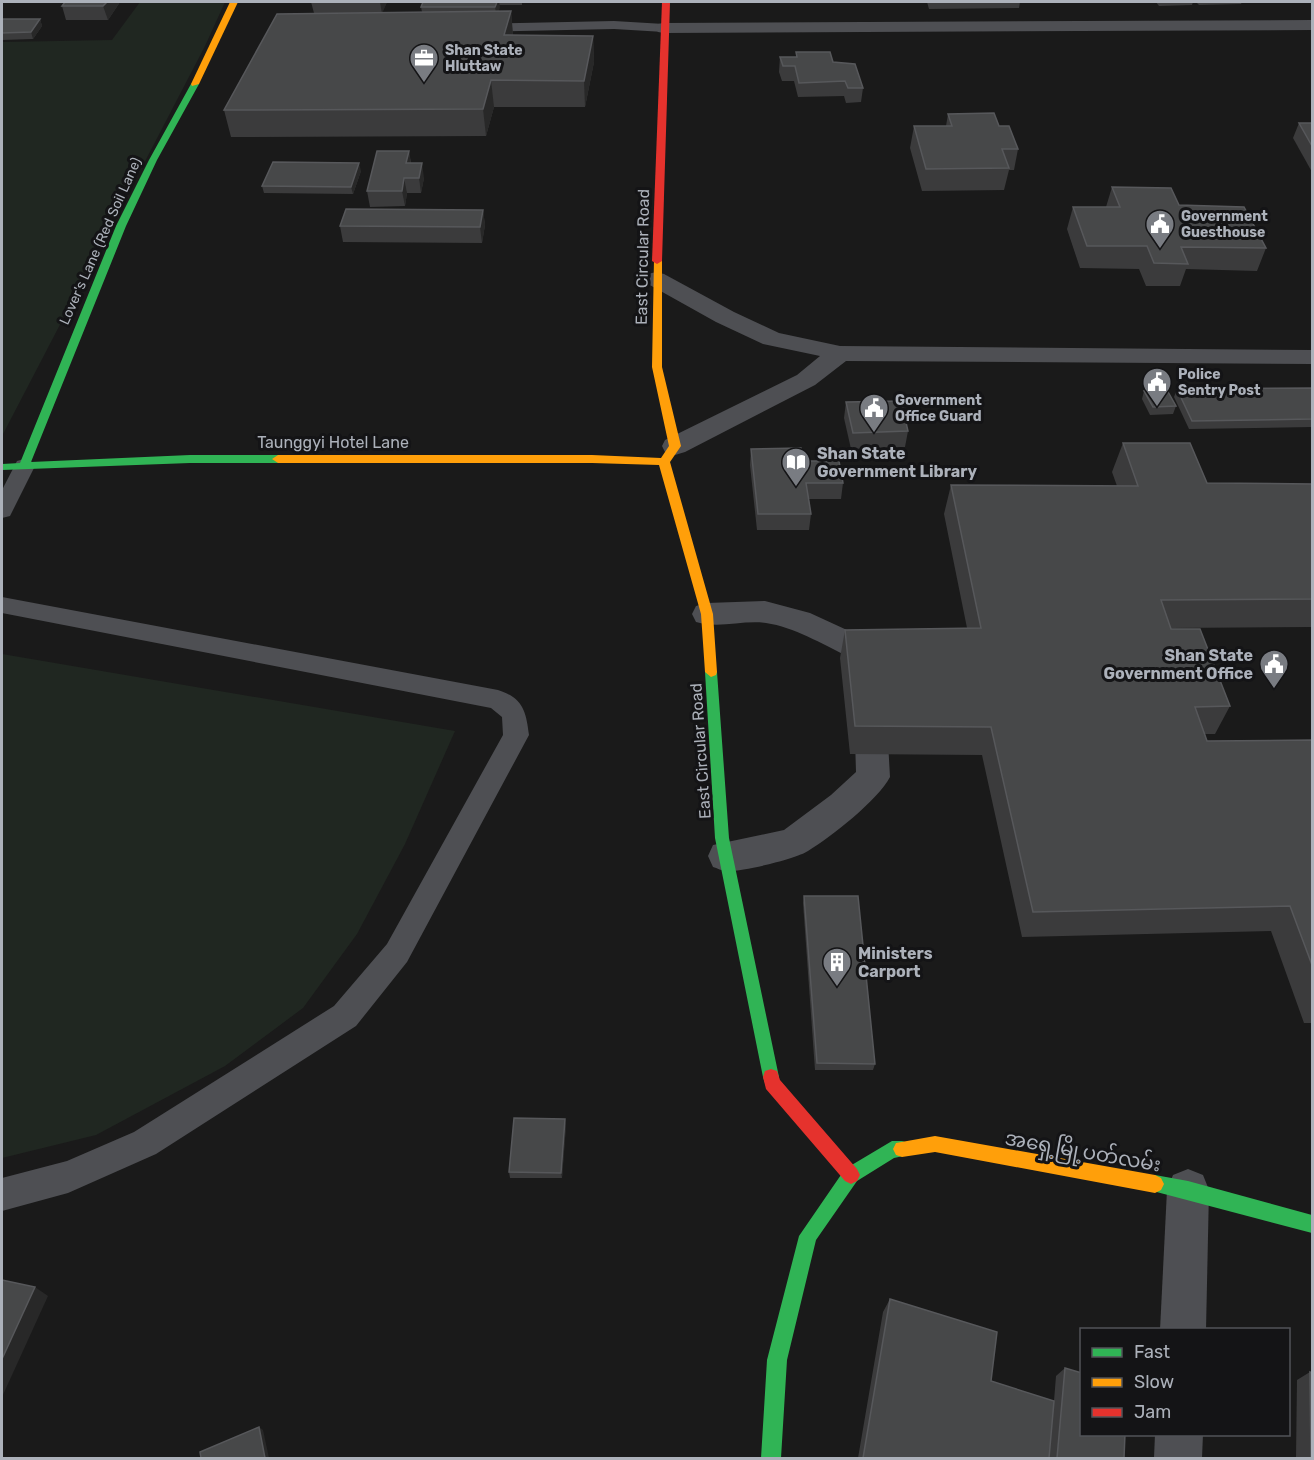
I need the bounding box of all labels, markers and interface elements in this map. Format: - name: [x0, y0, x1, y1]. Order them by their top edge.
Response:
- office icon: Shan State Hluttaw: [408, 42, 440, 84]
- place label: Shan State Hluttaw: [445, 42, 523, 75]
- street label: Lover's Lane (Red Soil Lane): [56, 155, 145, 327]
- street label: East Circular Road: [632, 189, 653, 325]
- public building icon: Government Guesthouse: [1144, 208, 1176, 250]
- place label: Government Guesthouse: [1181, 208, 1268, 241]
- public building icon: Police Sentry Post: [1141, 366, 1173, 408]
- place label: Police Sentry Post: [1178, 366, 1261, 399]
- public building icon: Government Office Guard: [858, 392, 890, 434]
- place label: Government Office Guard: [895, 392, 982, 425]
- street label: Taunggyi Hotel Lane: [257, 433, 409, 452]
- place label: Shan State Government Library: [817, 444, 978, 481]
- library icon: Shan State Government Library: [780, 446, 812, 488]
- place label: Shan State Government Office: [1104, 646, 1253, 683]
- public building icon: Shan State Government Office: [1258, 648, 1290, 690]
- street label: East Circular Road: [686, 682, 715, 819]
- place label: Ministers Carport: [858, 944, 933, 981]
- building icon: Ministers Carport: [821, 946, 853, 988]
- street label: အရှေ့မြို့ပတ်လမ်း: [1002, 1124, 1163, 1181]
- legend: [1080, 1328, 1290, 1436]
- text: Fast: [1134, 1341, 1170, 1363]
- text: Slow: [1134, 1371, 1174, 1393]
- text: Jam: [1134, 1401, 1171, 1423]

